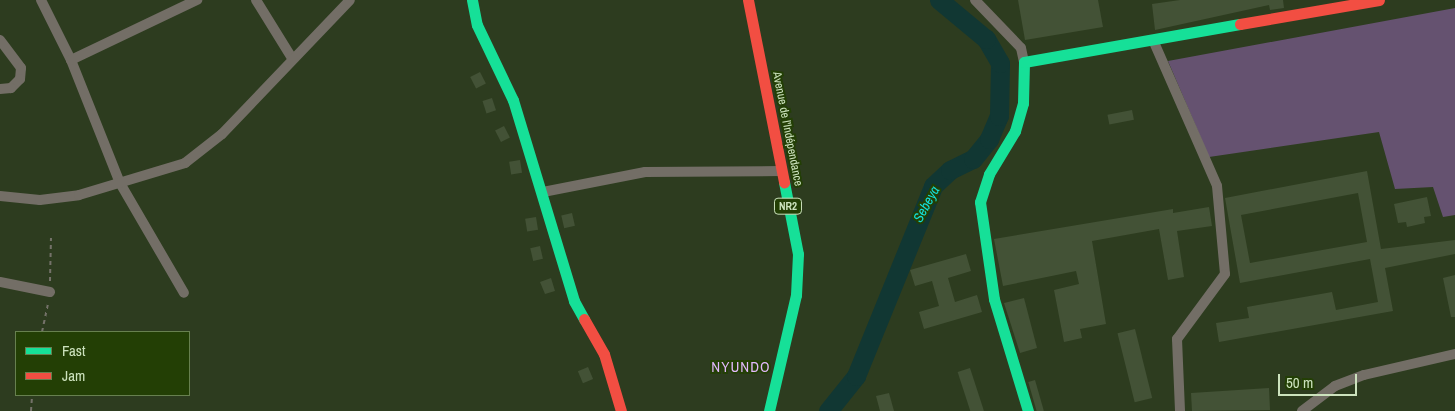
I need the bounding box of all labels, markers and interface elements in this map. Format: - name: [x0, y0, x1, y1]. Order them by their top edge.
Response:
- street label: Avenue de l'Indépendance: [769, 71, 805, 187]
- water label: Sebeya: [909, 183, 943, 225]
- road number: NR2: [773, 198, 803, 215]
- legend: [15, 331, 190, 396]
- text: Fast: [62, 340, 85, 361]
- district label: NYUNDO: [711, 358, 771, 376]
- scale bar: [1280, 364, 1359, 396]
- text: Jam: [62, 365, 85, 386]
- text: 50 m: [1286, 372, 1313, 393]

